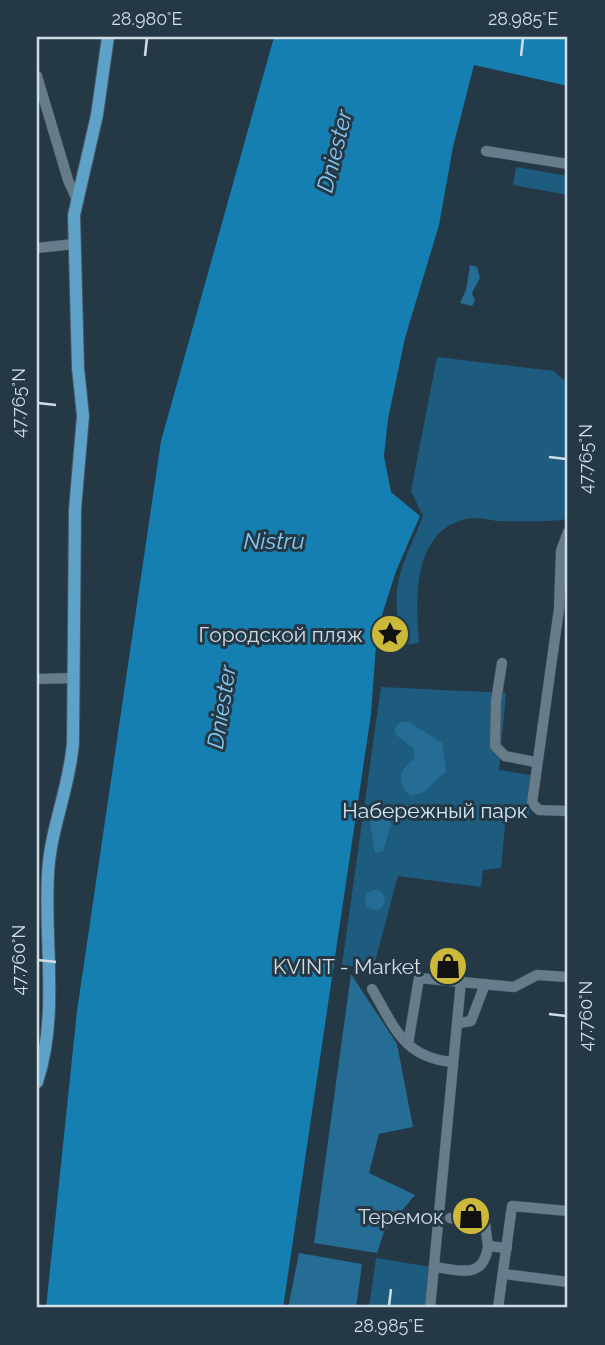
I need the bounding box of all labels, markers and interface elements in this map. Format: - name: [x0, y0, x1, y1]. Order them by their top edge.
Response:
- text: 28.980°E: [111, 8, 183, 29]
- text: 28.985°E: [488, 8, 558, 29]
- water label: Dniester: [311, 106, 358, 195]
- text: 47.765°N: [8, 368, 29, 438]
- text: 47.765°N: [575, 424, 596, 494]
- water label: Nistru: [243, 527, 305, 554]
- place icon: Городской пляж: [369, 613, 411, 655]
- place label: Городской пляж: [199, 622, 363, 647]
- water label: Dniester: [201, 662, 241, 751]
- park label: Набережный парк: [342, 798, 528, 823]
- text: 47.760°N: [8, 925, 29, 995]
- shop icon: KVINT - Market: [427, 945, 469, 987]
- place label: KVINT - Market: [273, 954, 421, 979]
- text: 47.760°N: [575, 981, 596, 1051]
- shop icon: Теремок: [450, 1195, 492, 1237]
- place label: Теремок: [358, 1204, 444, 1229]
- text: 28.985°E: [354, 1315, 424, 1336]

